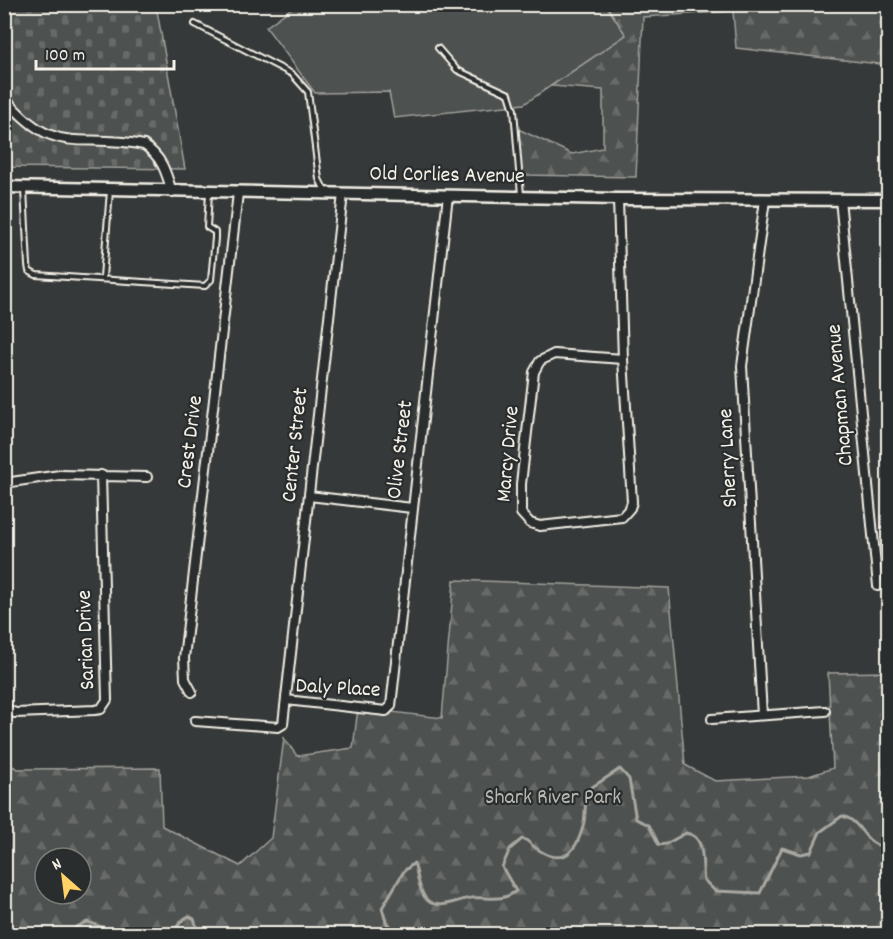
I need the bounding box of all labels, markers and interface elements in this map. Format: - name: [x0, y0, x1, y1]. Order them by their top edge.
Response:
- scale bar: [36, 33, 174, 71]
- text: 100 m: [45, 44, 85, 69]
- street label: Old Corlies Avenue: [369, 159, 525, 193]
- street label: Chapman Avenue: [819, 323, 863, 467]
- street label: Center Street: [275, 386, 317, 504]
- street label: Crest Drive: [170, 394, 212, 490]
- street label: Olive Street: [380, 399, 422, 501]
- street label: Marcy Drive: [489, 405, 529, 503]
- street label: Sherry Lane: [711, 408, 747, 508]
- street label: Sarian Drive: [70, 589, 104, 691]
- street label: Daly Place: [295, 671, 381, 707]
- park label: Shark River Park: [485, 783, 621, 814]
- north arrow: [33, 846, 93, 906]
- text: N: [48, 853, 66, 877]

